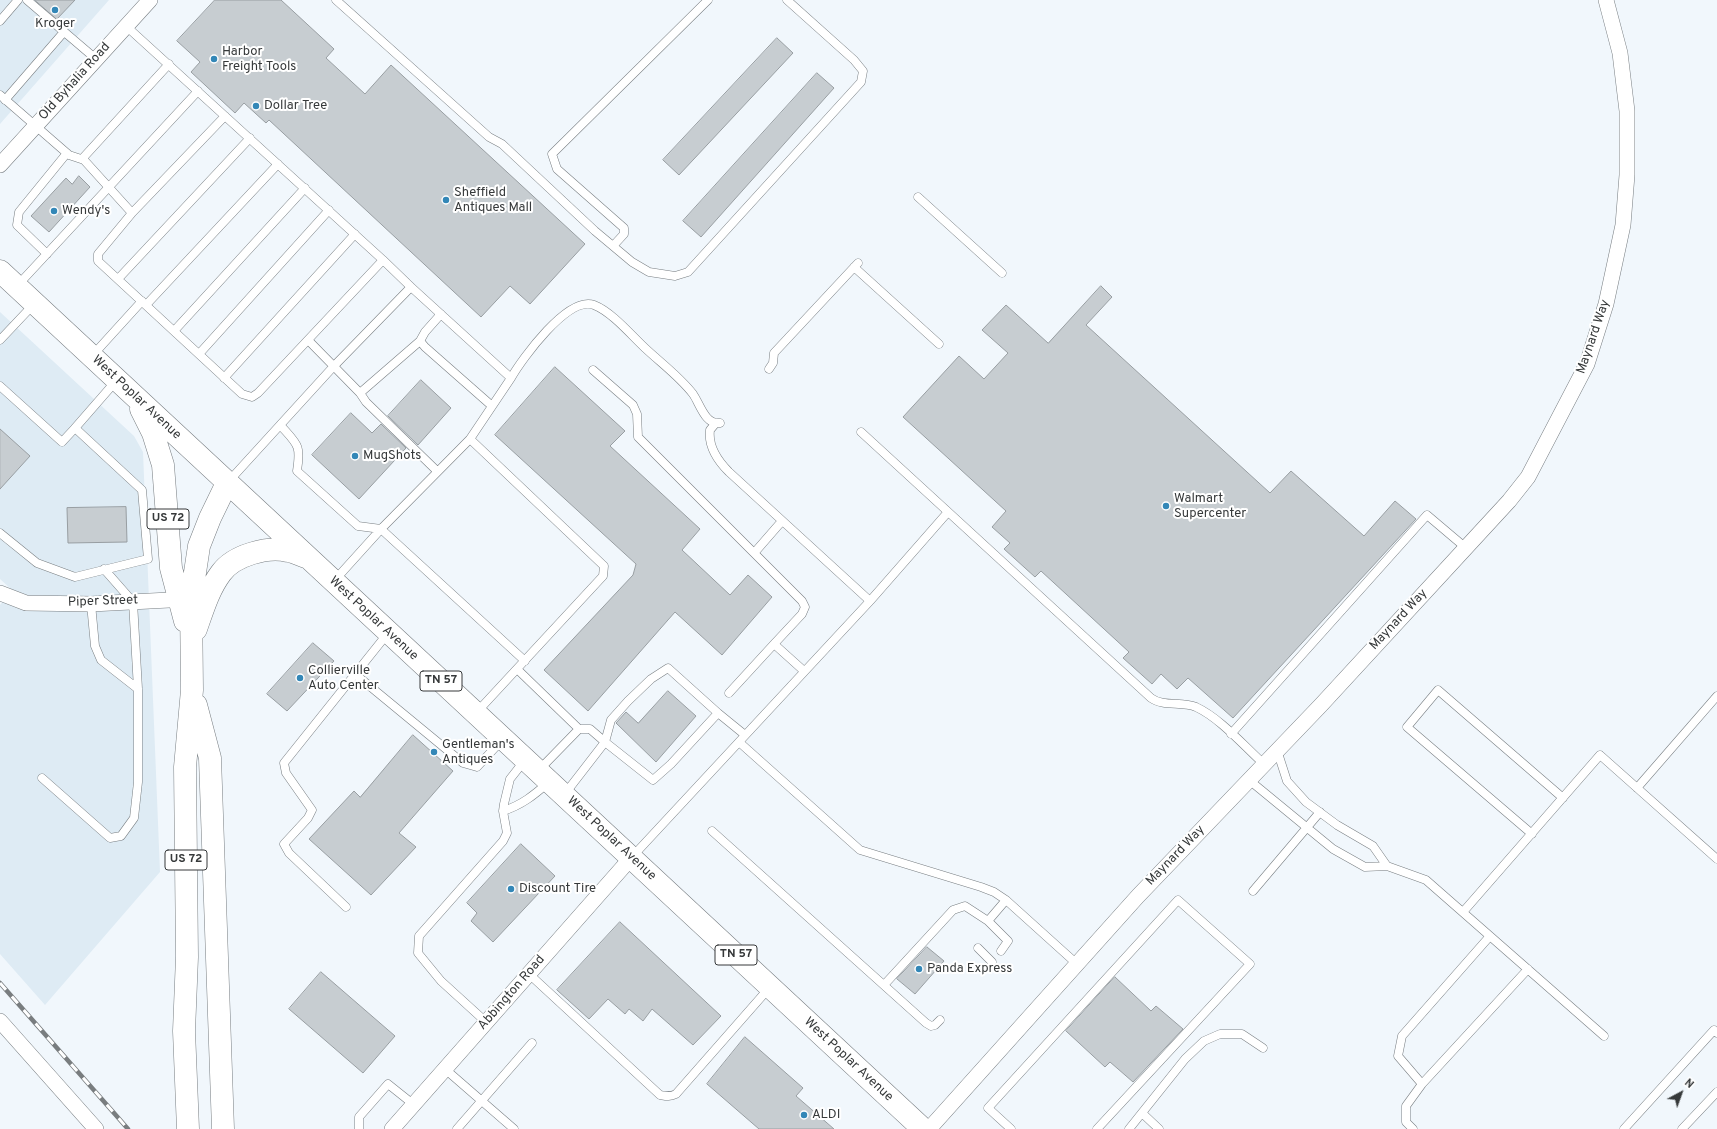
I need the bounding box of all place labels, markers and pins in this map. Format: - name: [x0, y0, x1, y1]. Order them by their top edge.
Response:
- marker: Kroger: [50, 5, 60, 15]
- place label: Kroger: [35, 16, 75, 32]
- place label: Harbor Freight Tools: [222, 44, 296, 75]
- marker: Harbor Freight Tools: [209, 54, 219, 64]
- place label: Dollar Tree: [264, 98, 327, 114]
- marker: Dollar Tree: [251, 101, 261, 111]
- place label: Sheffield Antiques Mall: [454, 185, 532, 216]
- marker: Sheffield Antiques Mall: [441, 195, 451, 205]
- place label: Wendy's: [62, 203, 110, 219]
- marker: Wendy's: [49, 206, 59, 216]
- place label: MugShots: [363, 448, 421, 464]
- marker: MugShots: [350, 451, 360, 461]
- place label: Walmart Supercenter: [1174, 491, 1246, 522]
- marker: Walmart Supercenter: [1161, 501, 1171, 511]
- place label: Collierville Auto Center: [308, 663, 379, 694]
- marker: Collierville Auto Center: [295, 673, 305, 683]
- place label: Gentleman's Antiques: [442, 737, 515, 768]
- marker: Gentleman's Antiques: [429, 747, 439, 757]
- place label: Discount Tire: [519, 881, 596, 897]
- marker: Discount Tire: [506, 884, 516, 894]
- place label: Panda Express: [927, 961, 1012, 977]
- marker: Panda Express: [914, 964, 924, 974]
- place label: ALDI: [812, 1107, 840, 1123]
- marker: ALDI: [799, 1110, 809, 1120]

